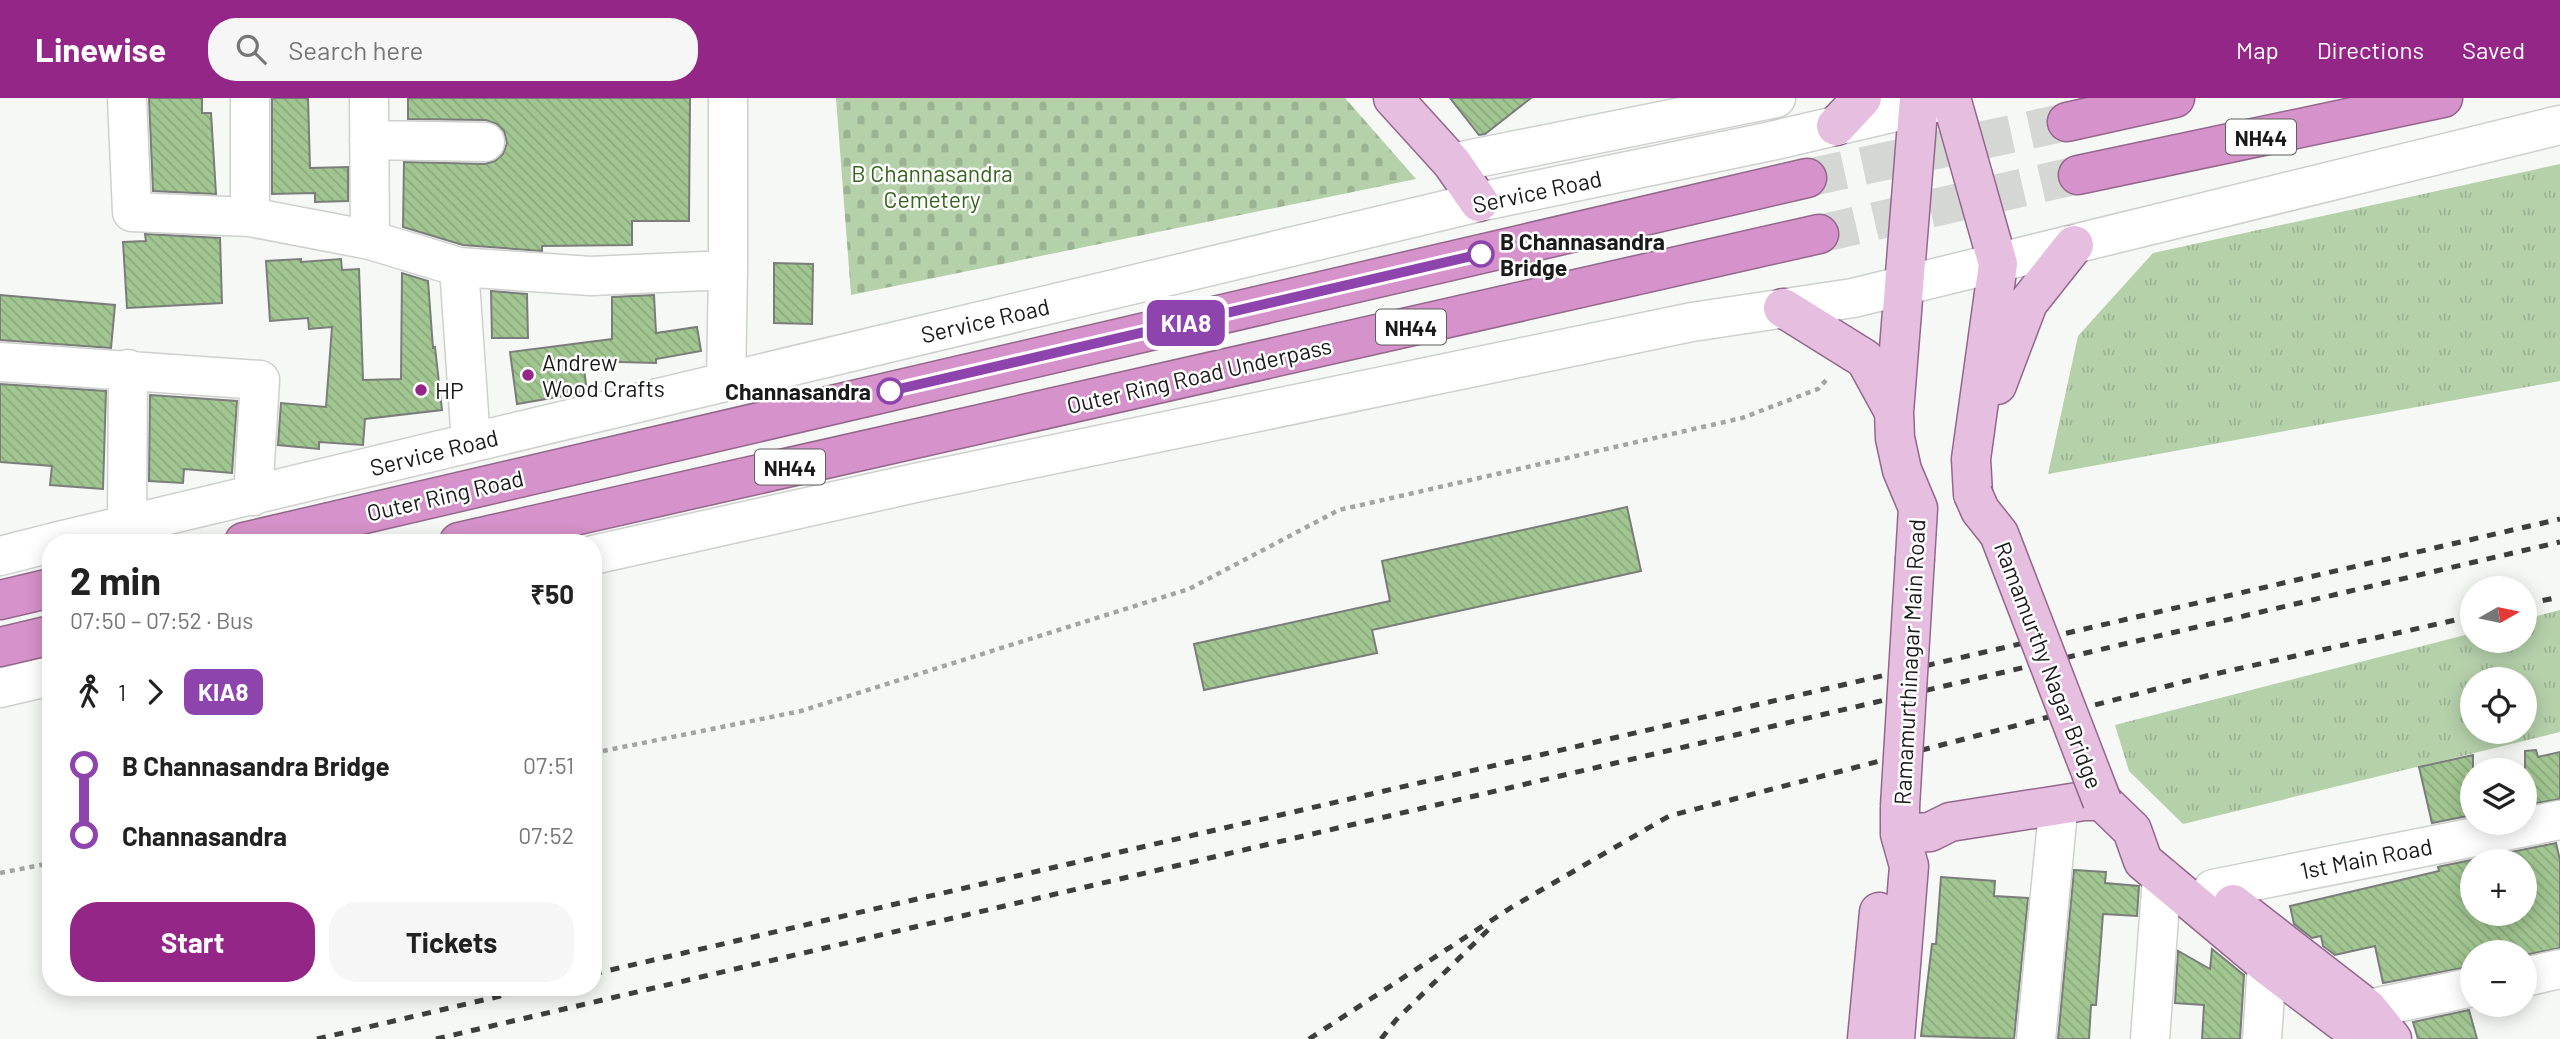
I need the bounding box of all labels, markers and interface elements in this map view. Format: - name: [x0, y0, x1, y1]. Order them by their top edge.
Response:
- search box: [208, 18, 698, 81]
- text: Linewise: [35, 29, 166, 69]
- icon: search: [232, 30, 270, 68]
- text: Search here: [288, 34, 423, 65]
- text: Map: [2236, 35, 2279, 64]
- text: Directions: [2317, 35, 2424, 64]
- text: Saved: [2462, 35, 2525, 64]
- road number: NH44: [2226, 120, 2296, 154]
- park label: B Channasandra Cemetery: [851, 159, 1013, 213]
- street label: Service Road: [1470, 164, 1604, 218]
- place label: B Channasandra Bridge: [1500, 227, 1665, 281]
- marker: B Channasandra Bridge: [1468, 241, 1494, 267]
- street label: Service Road: [918, 292, 1052, 348]
- line badge: KIA8: [1137, 300, 1235, 346]
- text: KIA8: [1161, 308, 1211, 337]
- road number: NH44: [1376, 310, 1446, 344]
- street label: Outer Ring Road Underpass: [1064, 331, 1334, 419]
- place label: Andrew Wood Crafts: [542, 348, 665, 402]
- marker: Andrew Wood Crafts: [520, 367, 536, 383]
- place label: HP: [435, 376, 464, 404]
- place label: Channasandra: [725, 377, 871, 405]
- marker: Channasandra: [877, 378, 903, 404]
- marker: HP: [413, 382, 429, 398]
- street label: Service Road: [367, 423, 501, 481]
- road number: NH44: [755, 450, 825, 484]
- street label: Outer Ring Road: [364, 463, 526, 527]
- street label: Ramamurthinagar Main Road: [1888, 518, 1930, 806]
- street label: Ramamurthy Nagar Bridge: [1989, 537, 2109, 793]
- text: 2 min: [70, 557, 161, 603]
- north arrow: [2460, 576, 2538, 653]
- map controls: [2460, 576, 2537, 1017]
- text: ₹50: [530, 578, 574, 609]
- text: 07:50 – 07:52 · Bus: [70, 606, 253, 634]
- button: locate: [2460, 667, 2537, 744]
- icon: walk: [70, 673, 108, 711]
- icon: forward: [136, 673, 174, 711]
- text: KIA8: [198, 677, 249, 706]
- text: 1: [118, 678, 126, 706]
- text: B Channasandra Bridge: [122, 750, 390, 781]
- text: 07:51: [523, 751, 574, 779]
- button: layers: [2460, 758, 2537, 835]
- text: Channasandra: [122, 820, 287, 851]
- text: 07:52: [518, 821, 574, 849]
- street label: 1st Main Road: [2298, 831, 2434, 885]
- button: +: [2460, 849, 2537, 926]
- button: Start: [70, 902, 315, 982]
- button: Tickets: [329, 902, 574, 982]
- button: −: [2460, 940, 2537, 1017]

